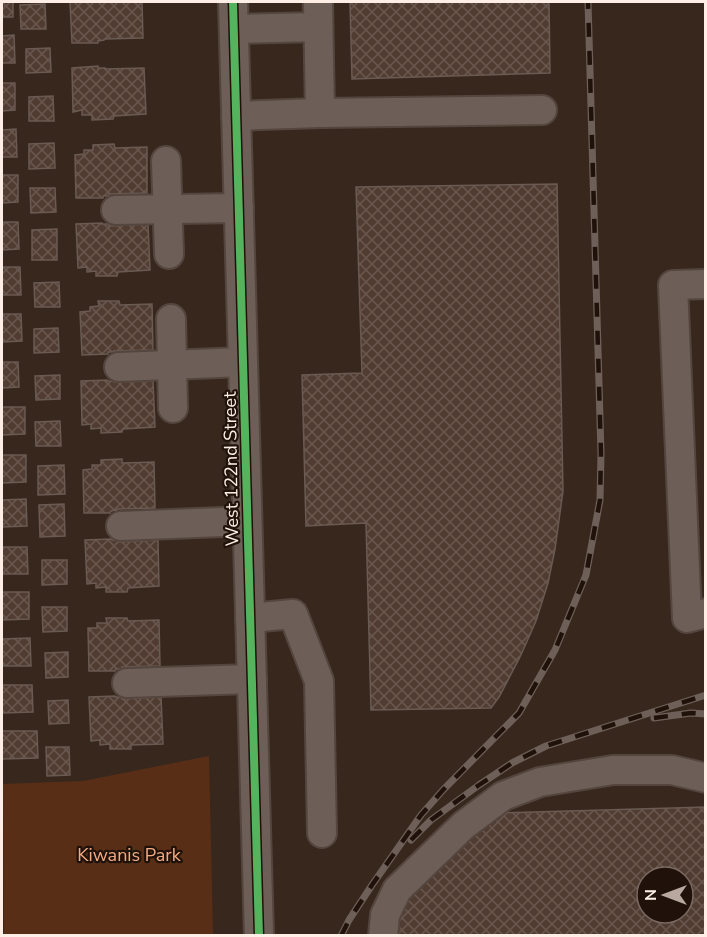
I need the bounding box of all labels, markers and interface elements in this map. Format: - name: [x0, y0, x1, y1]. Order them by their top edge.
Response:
- street label: West 122nd Street: [218, 391, 244, 547]
- park label: Kiwanis Park: [77, 843, 182, 867]
- north arrow: [635, 865, 695, 925]
- text: N: [640, 889, 662, 901]

